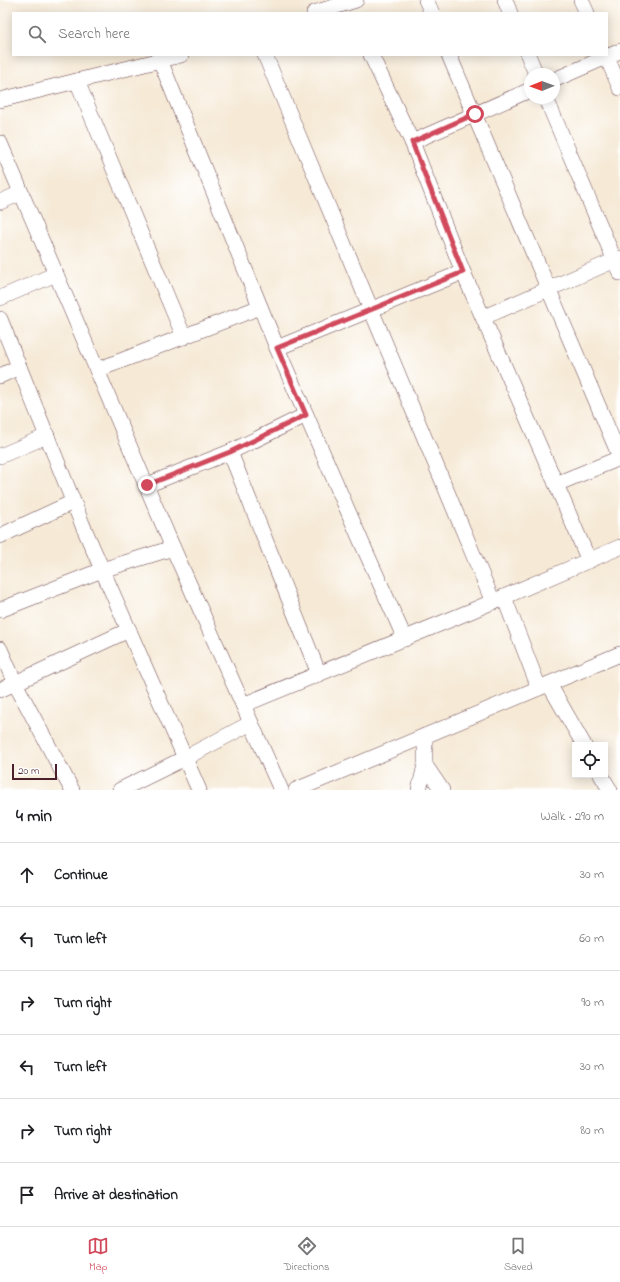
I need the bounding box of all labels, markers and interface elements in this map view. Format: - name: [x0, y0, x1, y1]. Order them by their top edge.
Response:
- search box: [12, 12, 608, 56]
- icon: search: [26, 23, 48, 45]
- text: Search here: [58, 23, 130, 45]
- north arrow: [524, 68, 560, 104]
- route start: [466, 105, 484, 123]
- route end: [138, 476, 156, 494]
- map controls: [572, 742, 608, 778]
- button: locate: [572, 742, 608, 778]
- scale bar: [12, 762, 57, 781]
- text: 20 m: [18, 763, 40, 779]
- text: 4 min: [16, 804, 52, 829]
- text: Walk · 290 m: [540, 807, 604, 826]
- icon: ahead: [16, 864, 38, 886]
- text: Continue: [54, 864, 108, 886]
- text: 30 m: [580, 865, 604, 884]
- icon: left: [16, 928, 38, 950]
- text: Turn left: [54, 928, 107, 950]
- text: 60 m: [579, 929, 604, 948]
- icon: right: [16, 992, 38, 1014]
- text: Turn right: [54, 992, 112, 1014]
- text: 90 m: [581, 993, 604, 1012]
- icon: left: [16, 1056, 38, 1078]
- text: Turn left: [54, 1056, 107, 1078]
- text: 30 m: [580, 1057, 604, 1076]
- icon: right: [16, 1120, 38, 1142]
- text: Turn right: [54, 1120, 112, 1142]
- text: 80 m: [580, 1121, 604, 1140]
- icon: arrive: [16, 1184, 38, 1206]
- text: Arrive at destination: [54, 1184, 178, 1206]
- tab: Map: [87, 1235, 109, 1275]
- tab: Directions: [284, 1235, 330, 1275]
- tab: Saved: [504, 1235, 533, 1275]

